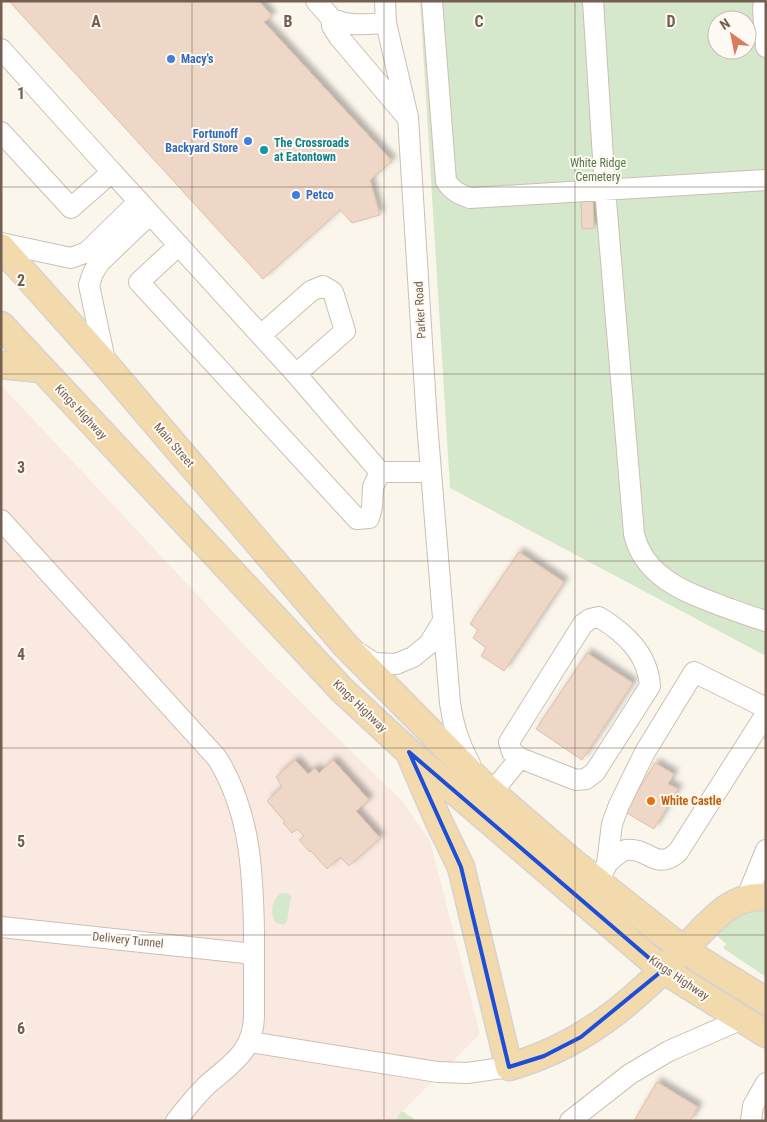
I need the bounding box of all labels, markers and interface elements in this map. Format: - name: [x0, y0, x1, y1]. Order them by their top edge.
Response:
- north arrow: [707, 10, 757, 60]
- text: A: [91, 12, 101, 31]
- text: B: [284, 12, 293, 31]
- text: C: [474, 12, 484, 31]
- text: D: [666, 12, 676, 31]
- text: N: [717, 15, 733, 33]
- place label: Macy's: [181, 52, 214, 66]
- marker: Macy's: [165, 53, 177, 65]
- text: 1: [17, 84, 25, 103]
- place label: Fortunoff Backyard Store: [165, 127, 238, 155]
- marker: Fortunoff Backyard Store: [242, 135, 254, 147]
- place label: The Crossroads at Eatontown: [274, 136, 350, 164]
- marker: The Crossroads at Eatontown: [258, 144, 270, 156]
- park label: White Ridge Cemetery: [570, 156, 626, 184]
- place label: Petco: [306, 188, 334, 202]
- marker: Petco: [290, 189, 302, 201]
- text: 2: [17, 271, 25, 290]
- street label: Parker Road: [412, 281, 428, 339]
- street label: Kings Highway: [52, 382, 110, 442]
- street label: Main Street: [151, 420, 197, 470]
- text: 3: [17, 458, 25, 477]
- text: 4: [17, 645, 25, 664]
- street label: Kings Highway: [330, 677, 390, 735]
- place label: White Castle: [661, 794, 722, 808]
- marker: White Castle: [645, 795, 657, 807]
- text: 5: [17, 832, 25, 851]
- street label: Delivery Tunnel: [92, 929, 164, 951]
- street label: Kings Highway: [646, 953, 712, 1003]
- text: 6: [17, 1019, 25, 1038]

